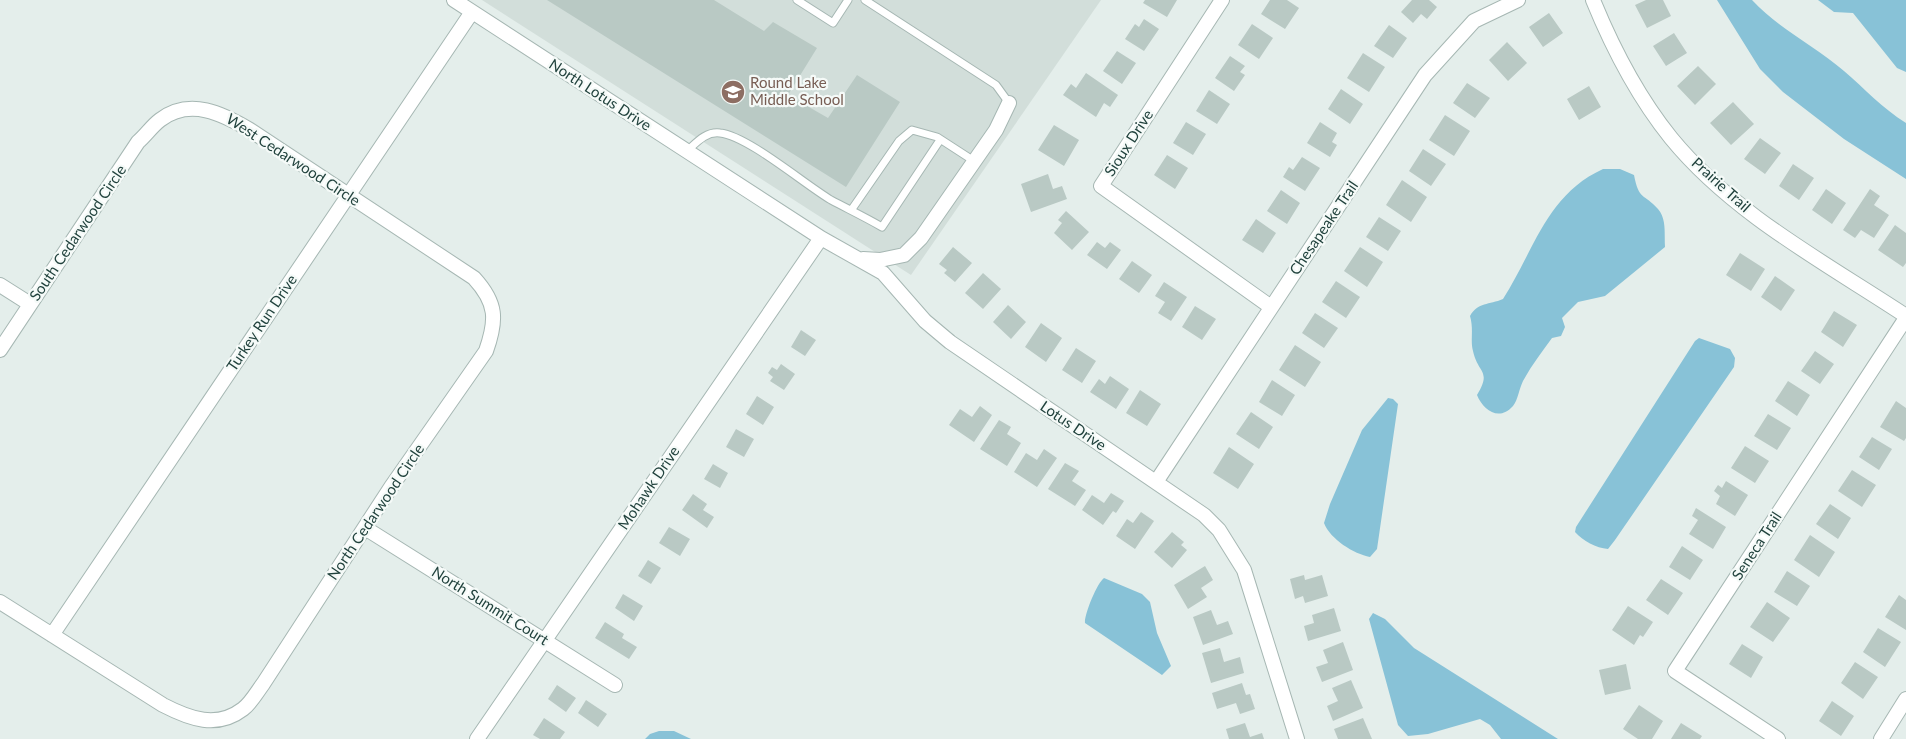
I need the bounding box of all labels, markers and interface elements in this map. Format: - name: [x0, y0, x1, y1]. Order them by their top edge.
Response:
- street label: North Lotus Drive: [546, 54, 655, 134]
- place label: Round Lake Middle School: [750, 73, 844, 108]
- school or university icon: Round Lake Middle School: [720, 79, 746, 105]
- street label: Sioux Drive: [1100, 106, 1156, 179]
- street label: West Cedarwood Circle: [223, 109, 364, 209]
- street label: Prairie Trail: [1689, 153, 1755, 215]
- street label: South Cedarwood Circle: [25, 161, 129, 304]
- street label: Chesapeake Trail: [1285, 177, 1361, 278]
- street label: Turkey Run Drive: [222, 271, 300, 374]
- street label: Lotus Drive: [1037, 397, 1110, 454]
- street label: North Cedarwood Circle: [323, 440, 427, 583]
- street label: Mohawk Drive: [614, 442, 683, 533]
- street label: Seneca Trail: [1728, 508, 1785, 583]
- street label: North Summit Court: [429, 562, 553, 649]

